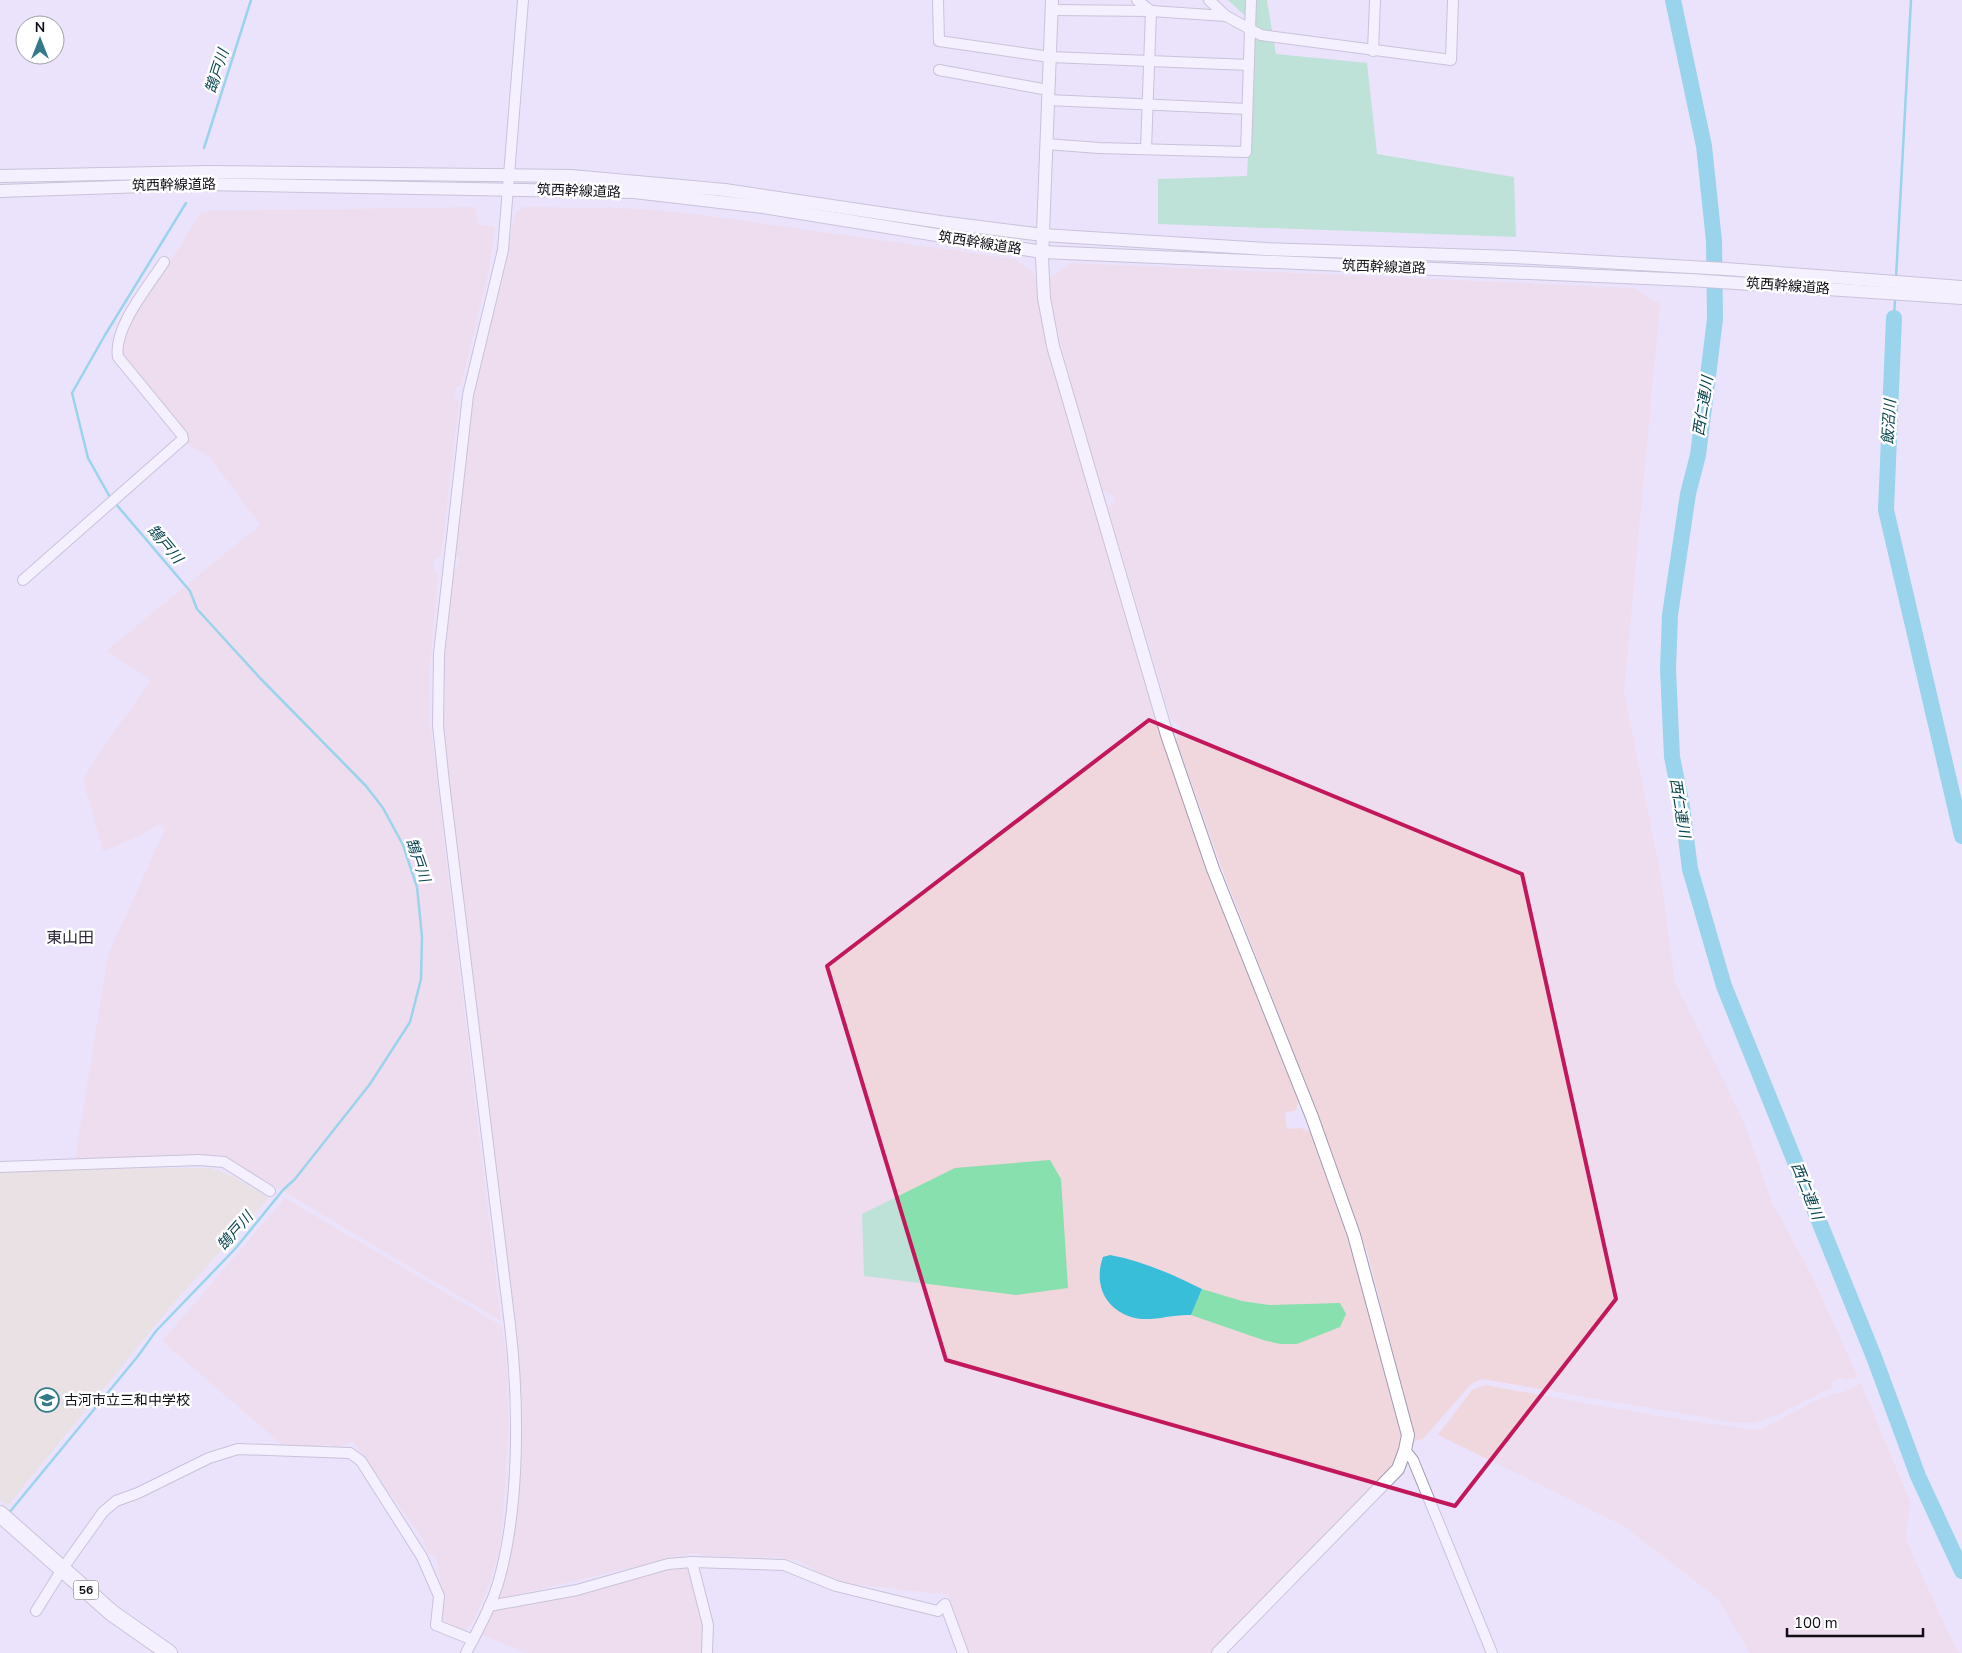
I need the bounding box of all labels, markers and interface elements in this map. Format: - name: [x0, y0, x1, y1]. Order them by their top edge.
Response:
- north arrow: [15, 15, 65, 65]
- text: N: [35, 18, 45, 37]
- water label: 鵠戸川: [201, 45, 234, 95]
- street label: 筑西幹線道路: [132, 175, 216, 195]
- street label: 筑西幹線道路: [537, 180, 621, 202]
- street label: 筑西幹線道路: [937, 227, 1023, 259]
- street label: 筑西幹線道路: [1342, 256, 1426, 278]
- street label: 筑西幹線道路: [1745, 274, 1831, 298]
- water label: 西仁連川: [1688, 373, 1718, 437]
- water label: 飯沼川: [1878, 397, 1900, 445]
- water label: 鵠戸川: [143, 520, 188, 569]
- water label: 西仁連川: [1665, 777, 1695, 841]
- water label: 鵠戸川: [401, 835, 435, 886]
- district label: 東山田: [46, 927, 94, 949]
- water label: 西仁連川: [1786, 1159, 1828, 1224]
- water label: 鵠戸川: [213, 1206, 259, 1255]
- school or university icon: 古河市立三和中学校: [34, 1387, 60, 1413]
- place label: 古河市立三和中学校: [64, 1391, 190, 1410]
- road number: 56: [74, 1580, 98, 1600]
- scale bar: [1787, 1606, 1923, 1638]
- text: 100 m: [1794, 1613, 1838, 1633]

